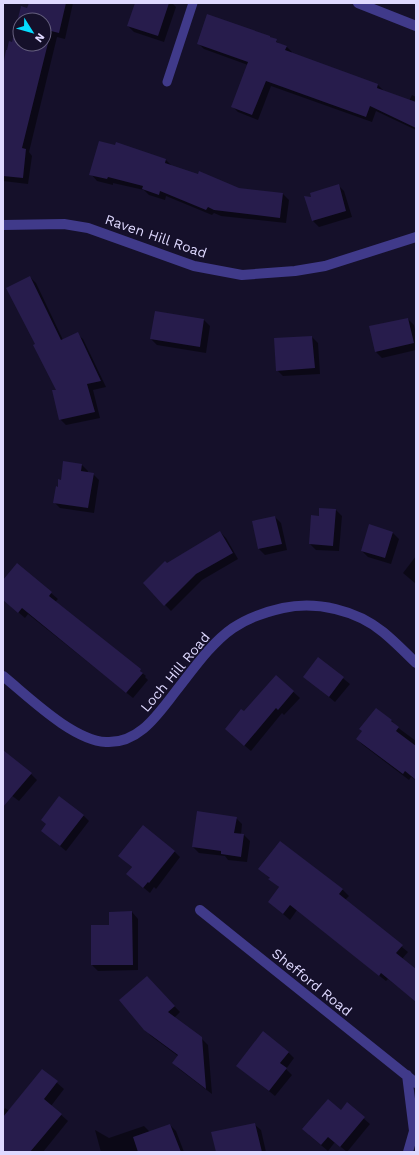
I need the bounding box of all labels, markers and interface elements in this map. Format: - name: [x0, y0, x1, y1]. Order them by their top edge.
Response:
- north arrow: [12, 12, 52, 52]
- text: N: [32, 31, 47, 45]
- street label: Raven Hill Road: [103, 211, 209, 261]
- street label: Loch Hill Road: [137, 629, 213, 715]
- street label: Shefford Road: [269, 945, 355, 1019]

